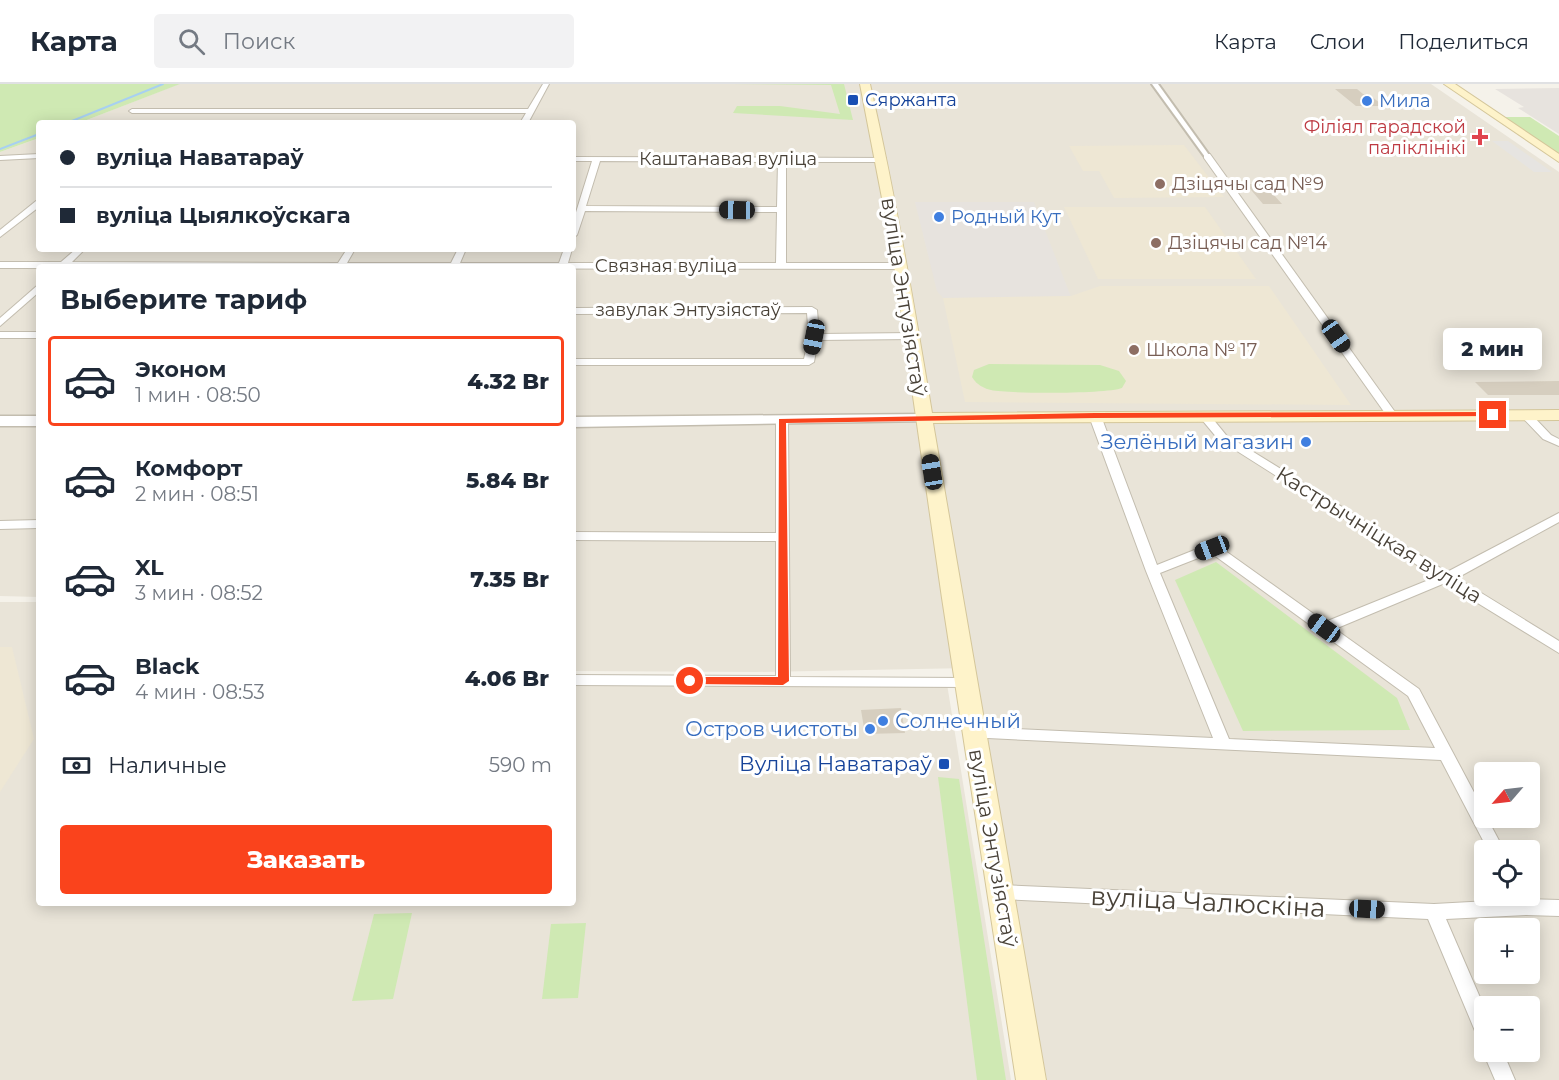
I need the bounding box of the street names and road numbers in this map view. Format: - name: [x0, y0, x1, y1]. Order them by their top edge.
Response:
- street label: Каштанавая вуліца: [639, 148, 817, 170]
- street label: вуліца Энтузіястаў: [876, 196, 933, 398]
- street label: Связная вуліца: [595, 255, 737, 277]
- street label: завулак Энтузіястаў: [595, 299, 781, 321]
- street label: Кастрычніцкая вуліца: [1272, 461, 1487, 608]
- street label: вуліца Энтузіястаў: [964, 747, 1023, 949]
- street label: вуліца Чалюскіна: [1090, 880, 1326, 924]

